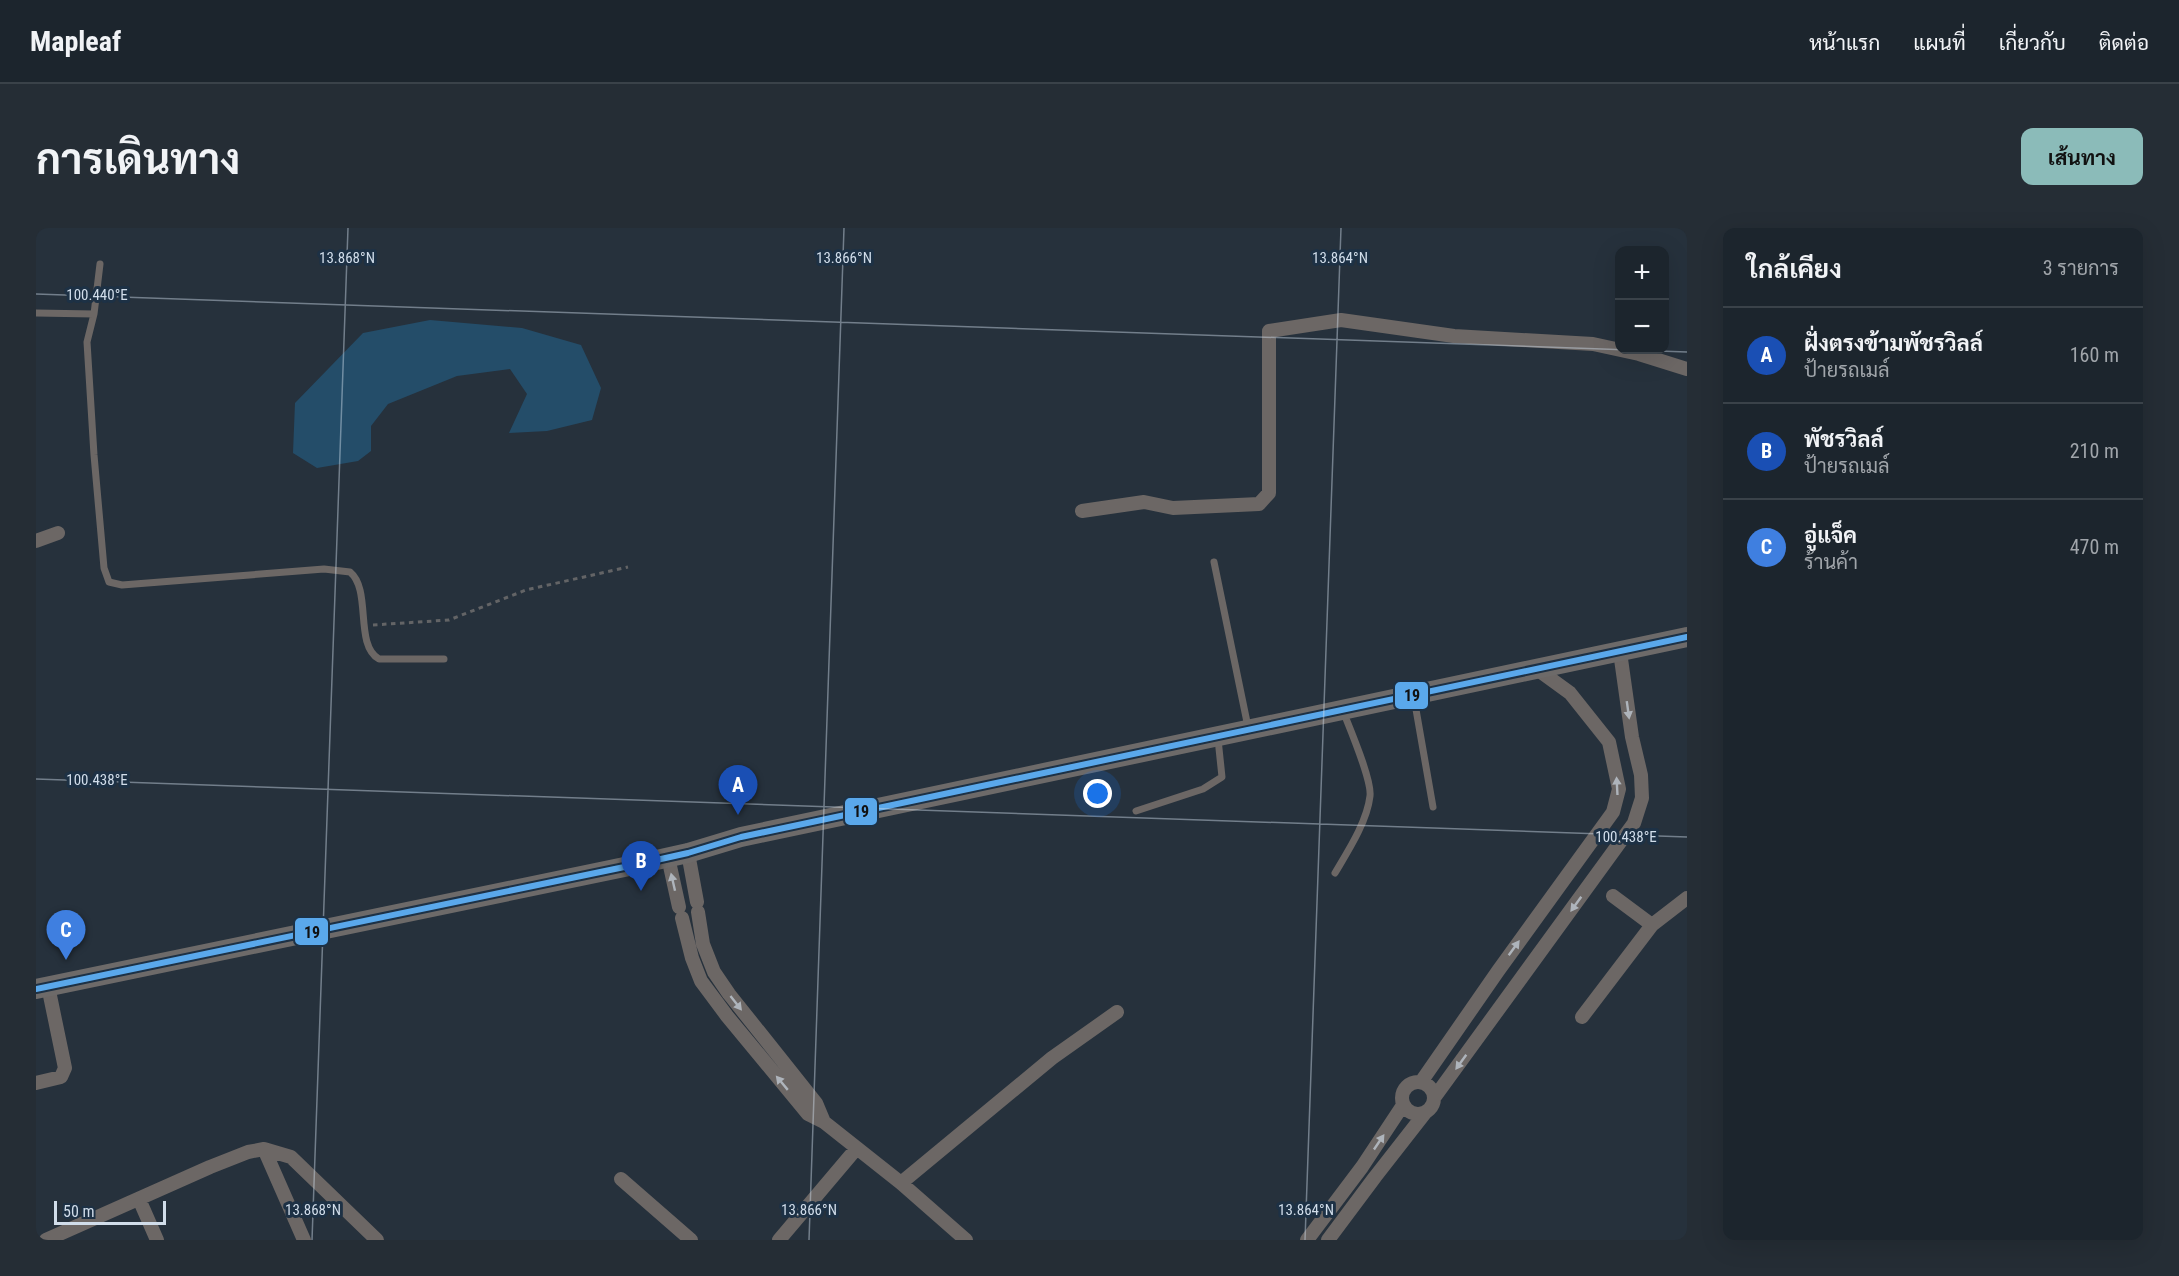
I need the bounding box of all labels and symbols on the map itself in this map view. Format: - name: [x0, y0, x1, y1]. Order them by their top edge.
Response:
- text: 13.868°N: [319, 249, 375, 267]
- text: 13.866°N: [816, 249, 872, 267]
- text: 13.864°N: [1312, 249, 1368, 267]
- text: 100.440°E: [66, 286, 128, 304]
- line badge: 19: [1394, 681, 1429, 710]
- text: 19: [1404, 686, 1420, 705]
- one-way arrow: [1624, 700, 1633, 719]
- pin: A: [718, 766, 758, 815]
- text: 100.438°E: [66, 771, 128, 789]
- one-way arrow: [1612, 776, 1621, 795]
- your location: [1083, 779, 1112, 808]
- line badge: 19: [844, 797, 878, 826]
- text: 19: [853, 802, 869, 821]
- text: 100.438°E: [1595, 828, 1657, 846]
- pin: B: [622, 842, 660, 891]
- one-way arrow: [668, 873, 677, 892]
- one-way arrow: [1570, 897, 1582, 912]
- pin: C: [46, 910, 86, 960]
- line badge: 19: [294, 917, 329, 946]
- text: 19: [304, 923, 320, 942]
- one-way arrow: [1508, 940, 1520, 955]
- one-way arrow: [730, 995, 743, 1011]
- one-way arrow: [1455, 1054, 1467, 1069]
- one-way arrow: [776, 1076, 789, 1091]
- one-way arrow: [1373, 1134, 1384, 1150]
- scale bar: [54, 1198, 166, 1226]
- text: 13.868°N: [285, 1201, 341, 1219]
- text: 13.866°N: [781, 1201, 837, 1219]
- text: 13.864°N: [1278, 1201, 1334, 1219]

